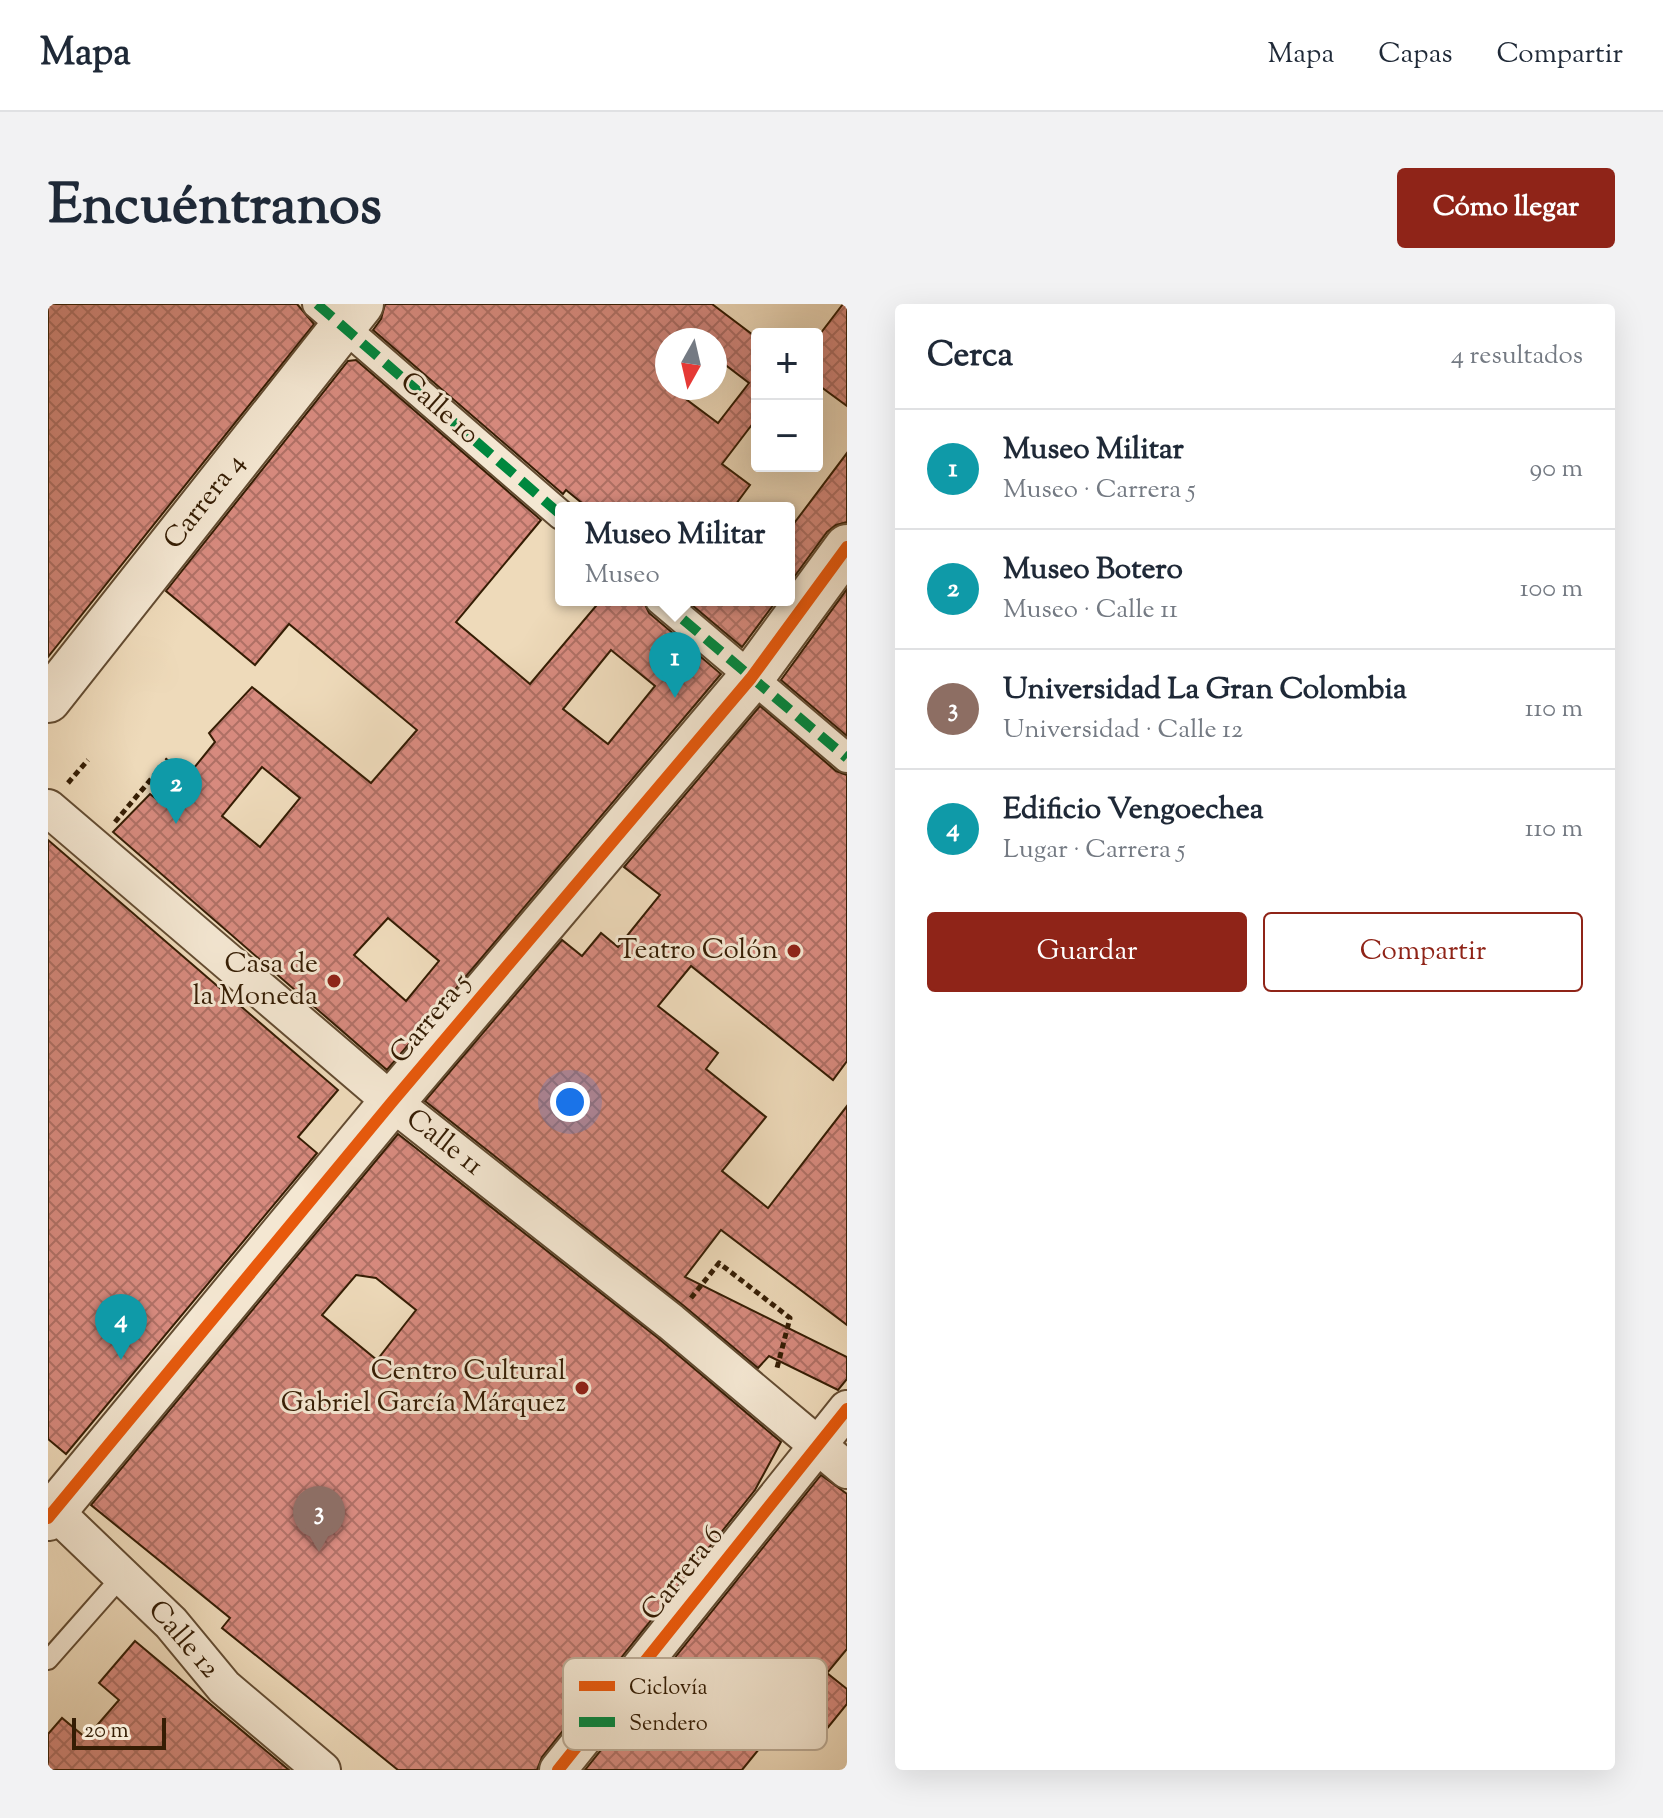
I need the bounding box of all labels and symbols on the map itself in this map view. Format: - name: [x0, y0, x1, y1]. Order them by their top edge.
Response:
- north arrow: [655, 328, 727, 400]
- street label: Calle 10: [391, 363, 487, 455]
- street label: Carrera 4: [155, 445, 255, 559]
- pin: 1: [649, 632, 701, 698]
- pin: 2: [150, 758, 202, 824]
- place label: Teatro Colón: [617, 931, 778, 971]
- marker: Teatro Colón: [785, 942, 803, 960]
- place label: Casa de la Moneda: [193, 945, 318, 1017]
- street label: Carrera 5: [381, 965, 481, 1073]
- marker: Casa de la Moneda: [325, 972, 343, 990]
- your location: [550, 1082, 590, 1122]
- street label: Calle 11: [397, 1100, 491, 1186]
- pin: 4: [95, 1294, 147, 1360]
- place label: Centro Cultural Gabriel García Márquez: [281, 1352, 566, 1424]
- marker: Centro Cultural Gabriel García Márquez: [573, 1379, 591, 1397]
- pin: 3: [293, 1486, 345, 1552]
- street label: Carrera 6: [632, 1518, 734, 1630]
- street label: Calle 12: [138, 1592, 228, 1688]
- legend: [563, 1658, 827, 1750]
- text: Ciclovía: [629, 1673, 708, 1705]
- text: Sendero: [629, 1709, 708, 1741]
- scale bar: [72, 1714, 166, 1750]

